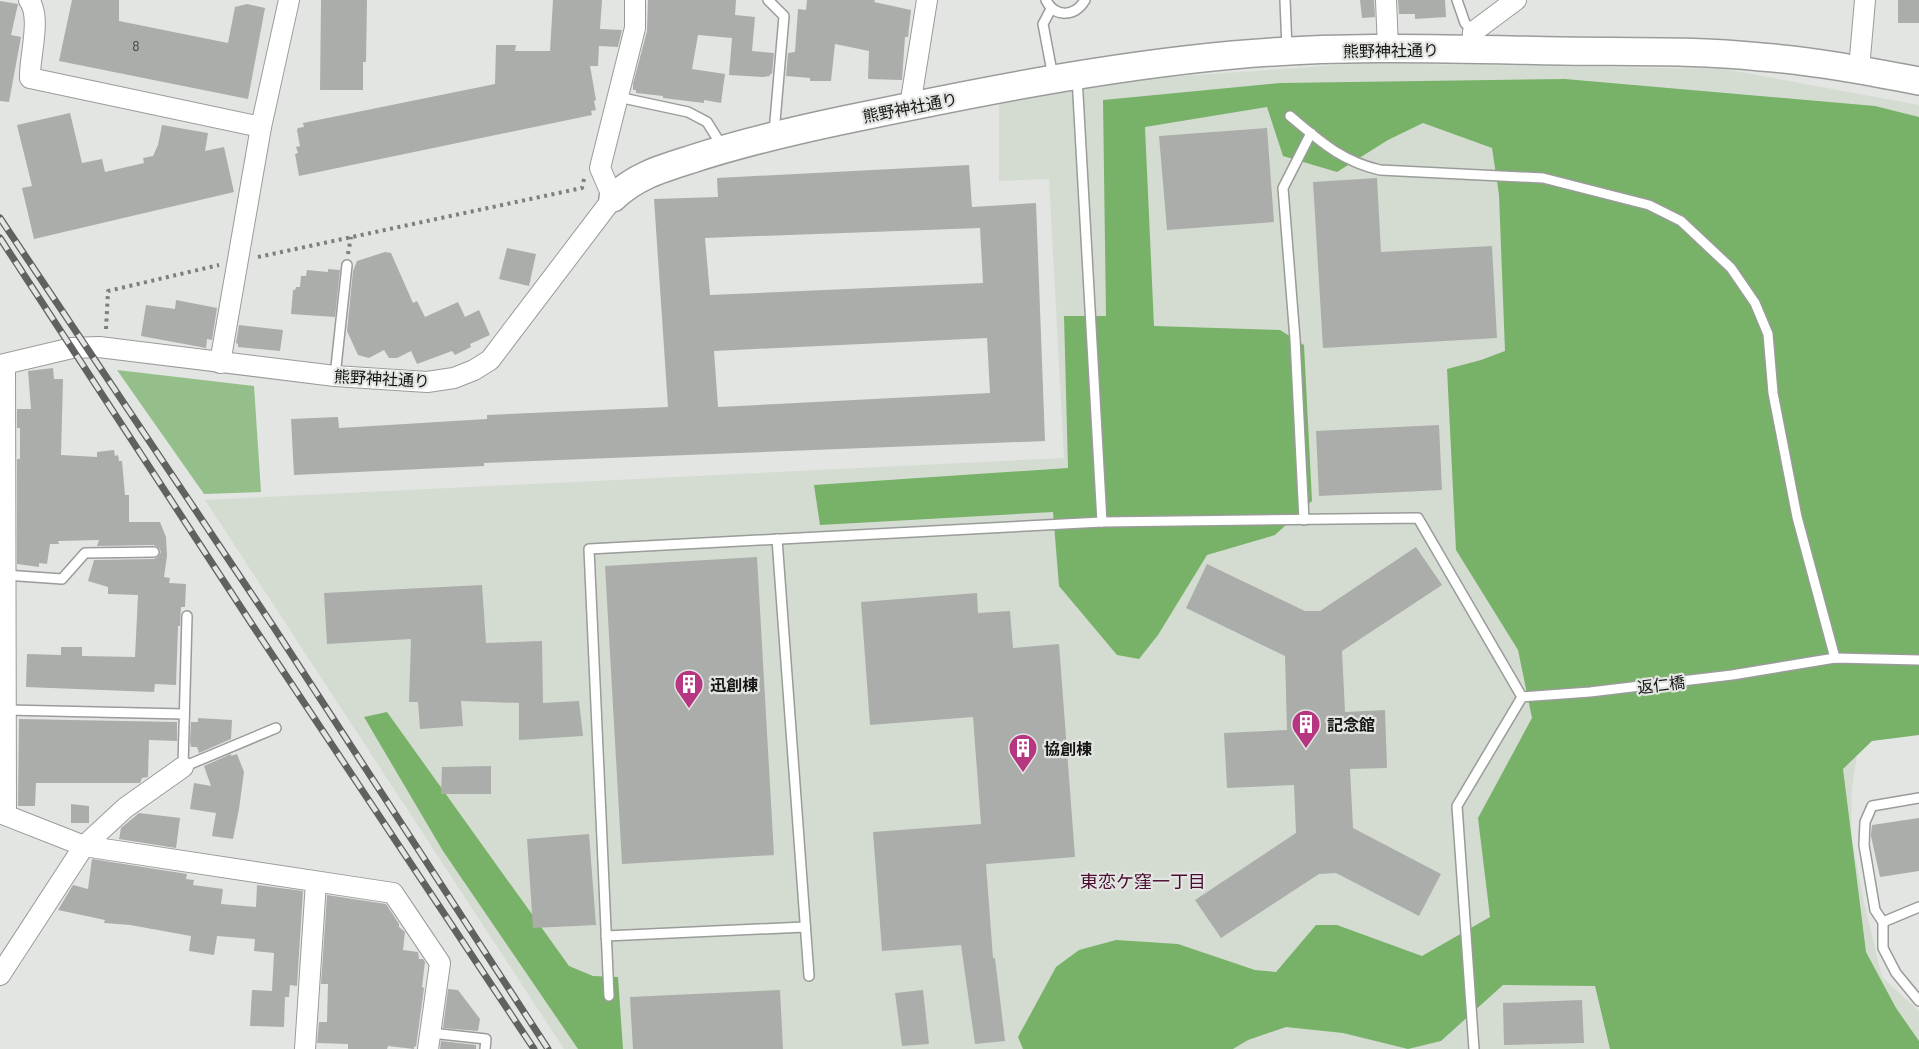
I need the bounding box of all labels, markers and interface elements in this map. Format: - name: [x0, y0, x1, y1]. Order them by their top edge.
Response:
- house number: 8: [132, 37, 140, 54]
- street label: 熊野神社通り: [1343, 40, 1439, 60]
- street label: 熊野神社通り: [861, 89, 959, 125]
- street label: 熊野神社通り: [334, 366, 430, 390]
- building icon: 迅創棟: [673, 668, 705, 710]
- street label: 返仁橋: [1636, 672, 1686, 696]
- place label: 迅創棟: [710, 675, 758, 694]
- building icon: 記念館: [1290, 708, 1322, 750]
- place label: 記念館: [1327, 715, 1375, 734]
- building icon: 協創棟: [1007, 732, 1039, 774]
- place label: 協創棟: [1044, 739, 1092, 758]
- district label: 東恋ケ窪一丁目: [1080, 870, 1206, 892]

